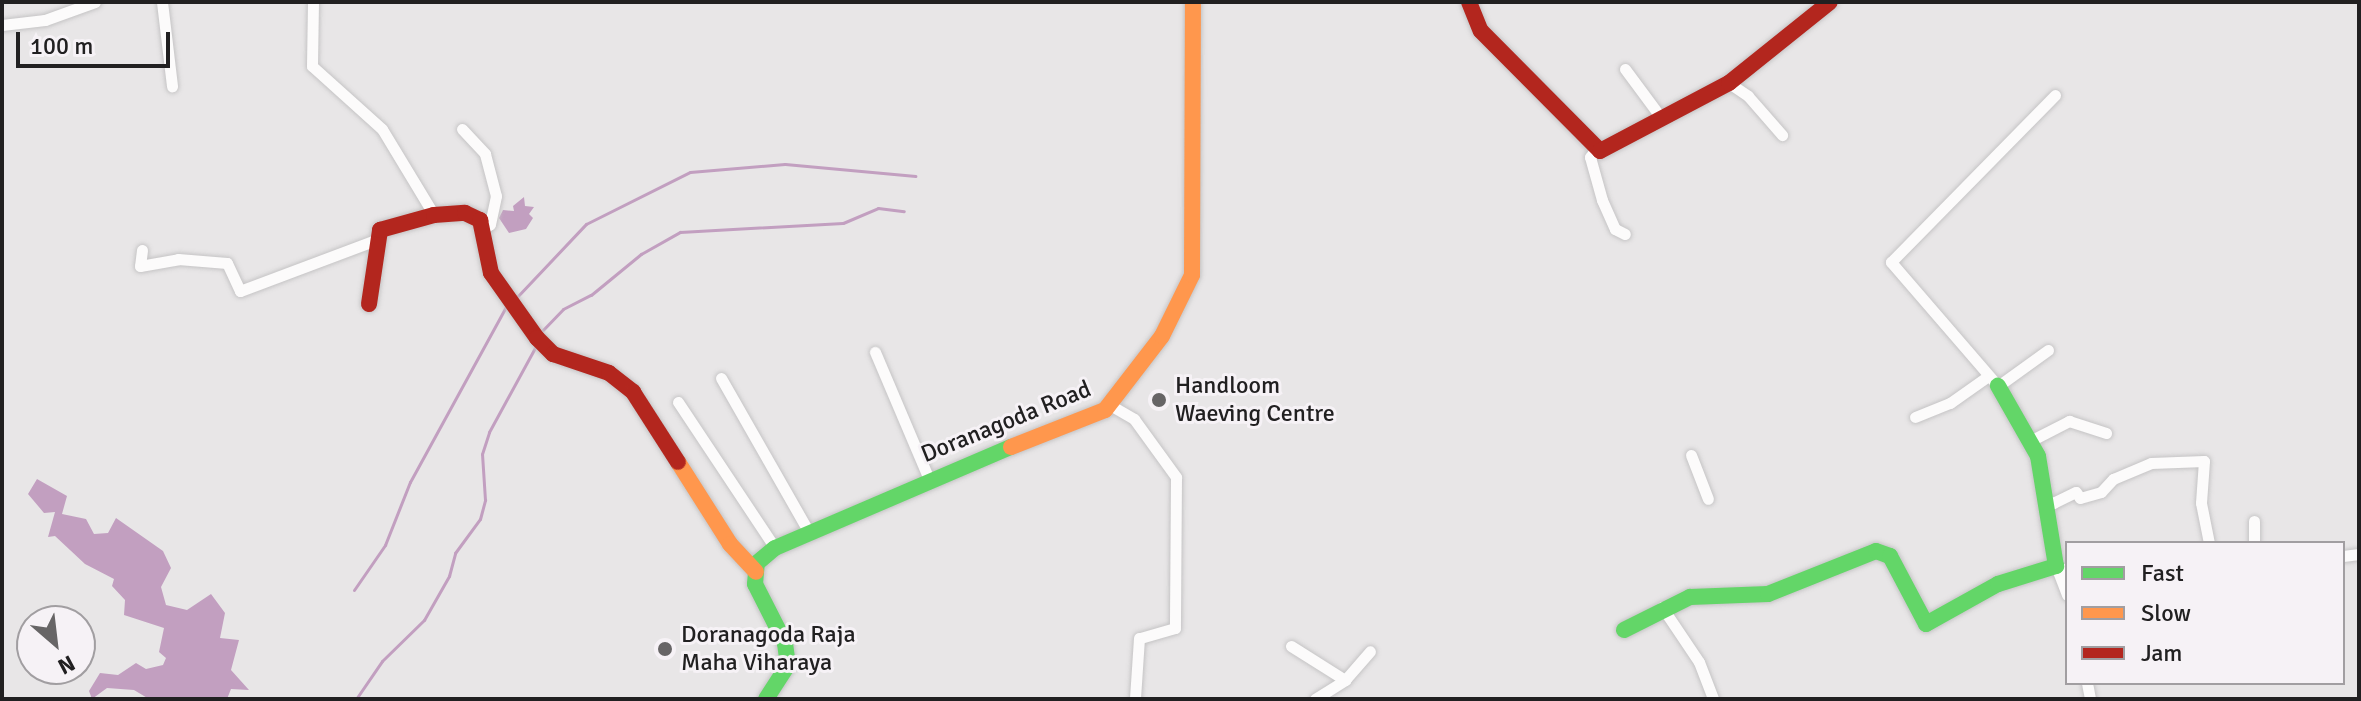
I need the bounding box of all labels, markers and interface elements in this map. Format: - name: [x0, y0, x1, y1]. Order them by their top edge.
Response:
- scale bar: [20, 16, 174, 66]
- text: 100 m: [30, 31, 93, 61]
- place label: Handloom Waeving Centre: [1175, 372, 1335, 428]
- street label: Doranagoda Road: [917, 375, 1095, 469]
- marker: Handloom Waeving Centre: [1150, 391, 1168, 409]
- legend: [2065, 541, 2345, 685]
- text: Fast: [2141, 558, 2184, 588]
- text: Slow: [2141, 598, 2191, 628]
- north arrow: [16, 605, 96, 685]
- place label: Doranagoda Raja Maha Viharaya: [681, 621, 856, 677]
- text: Jam: [2141, 638, 2182, 668]
- marker: Doranagoda Raja Maha Viharaya: [656, 640, 674, 658]
- text: N: [53, 649, 80, 680]

